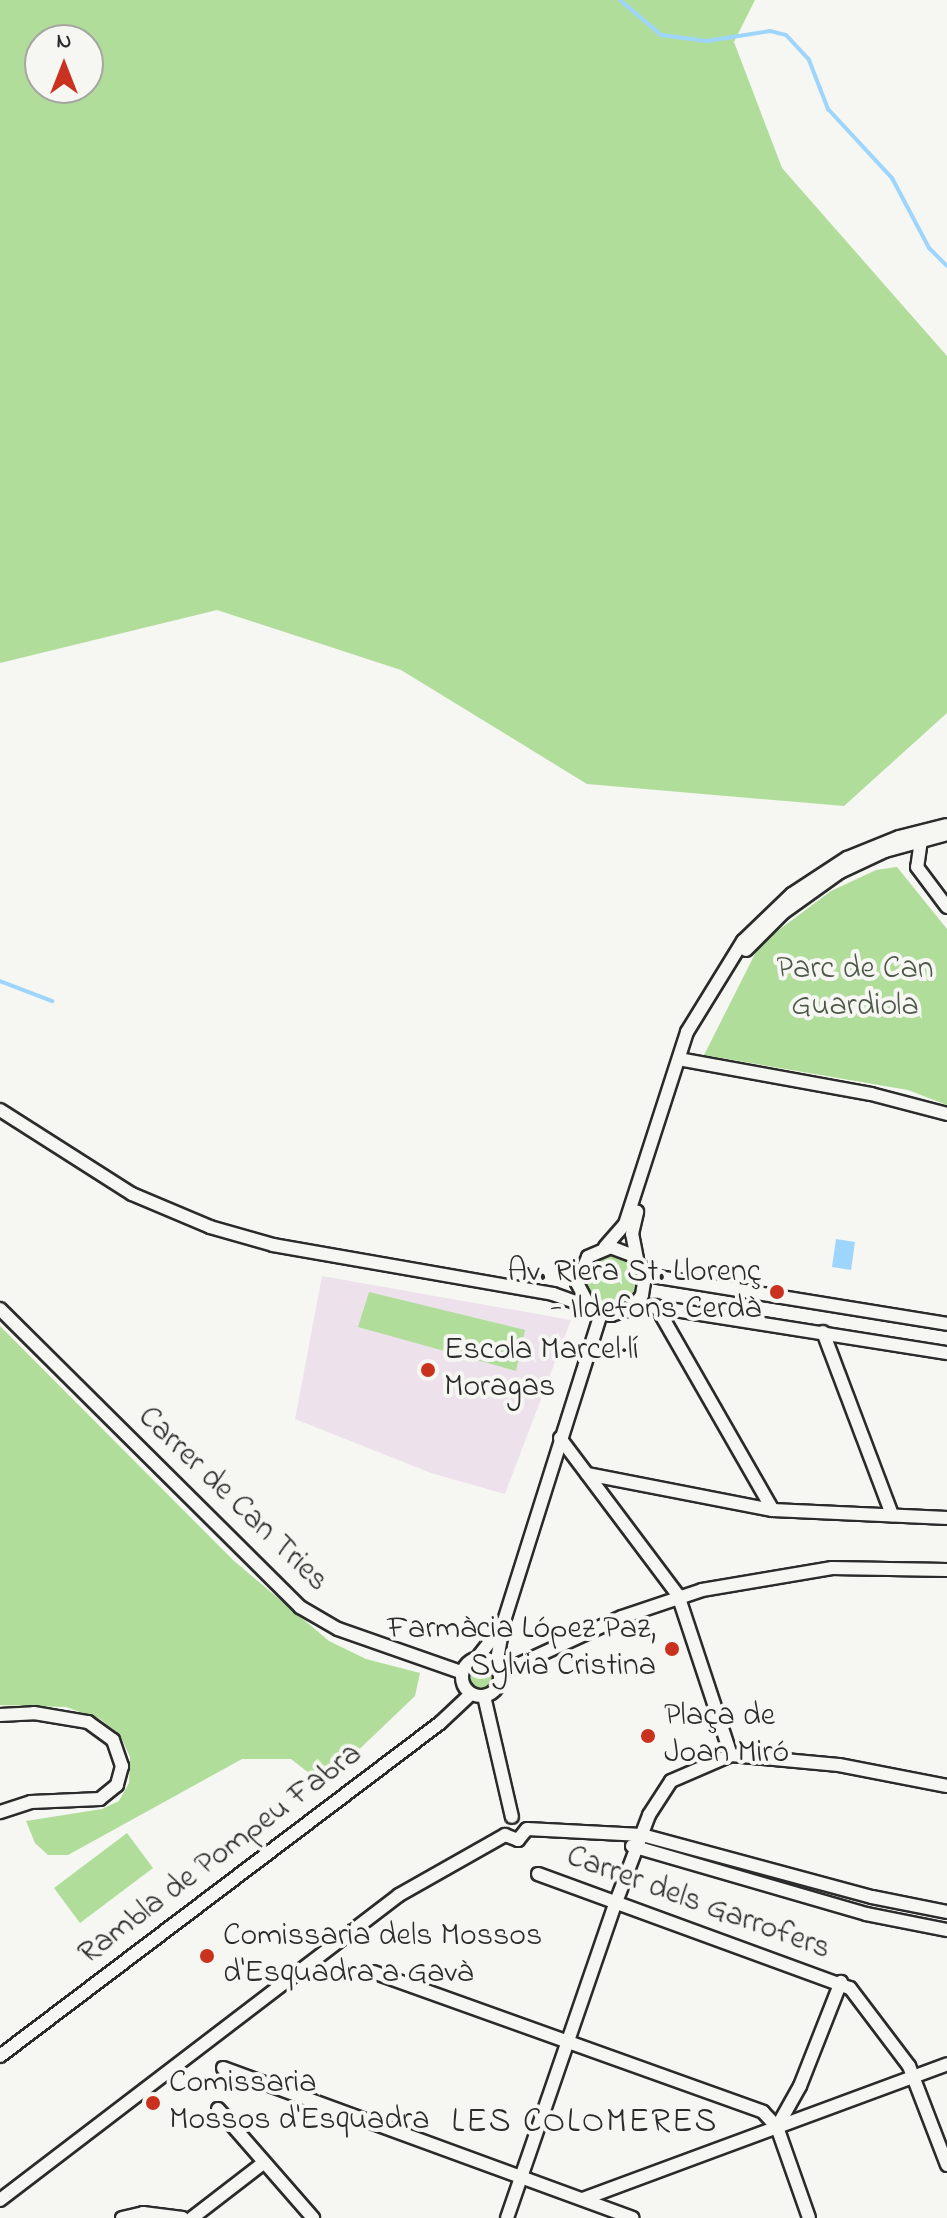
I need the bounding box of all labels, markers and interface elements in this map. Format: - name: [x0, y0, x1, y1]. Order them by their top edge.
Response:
- north arrow: [24, 24, 104, 104]
- text: N: [57, 26, 71, 58]
- park label: Parc de Can Guardiola: [777, 952, 933, 1027]
- place label: Av. Riera St. Llorenç - Ildefons Cerdà: [507, 1255, 761, 1330]
- marker: Av. Riera St. Llorenç - Ildefons Cerdà: [768, 1283, 786, 1301]
- place label: Escola Marcel·lí Moragas: [444, 1333, 639, 1408]
- marker: Escola Marcel·lí Moragas: [419, 1361, 437, 1379]
- street label: Carrer de Can Tries: [129, 1399, 335, 1601]
- place label: Farmàcia López Paz, Sylvia Cristina: [387, 1612, 656, 1687]
- marker: Farmàcia López Paz, Sylvia Cristina: [663, 1640, 681, 1658]
- place label: Plaça de Joan Miró: [664, 1699, 789, 1774]
- marker: Plaça de Joan Miró: [639, 1727, 657, 1745]
- street label: Rambla de Pompeu Fabra: [72, 1736, 370, 1974]
- street label: Carrer dels Garrofers: [561, 1838, 835, 1970]
- place label: Comissaria dels Mossos d'Esquadra a Gavà: [223, 1919, 542, 1994]
- marker: Comissaria dels Mossos d'Esquadra a Gavà: [198, 1947, 216, 1965]
- place label: Comissaria Mossos d'Esquadra: [169, 2066, 430, 2141]
- marker: Comissaria Mossos d'Esquadra: [144, 2094, 162, 2112]
- district label: LES COLOMERES: [452, 2104, 718, 2144]

